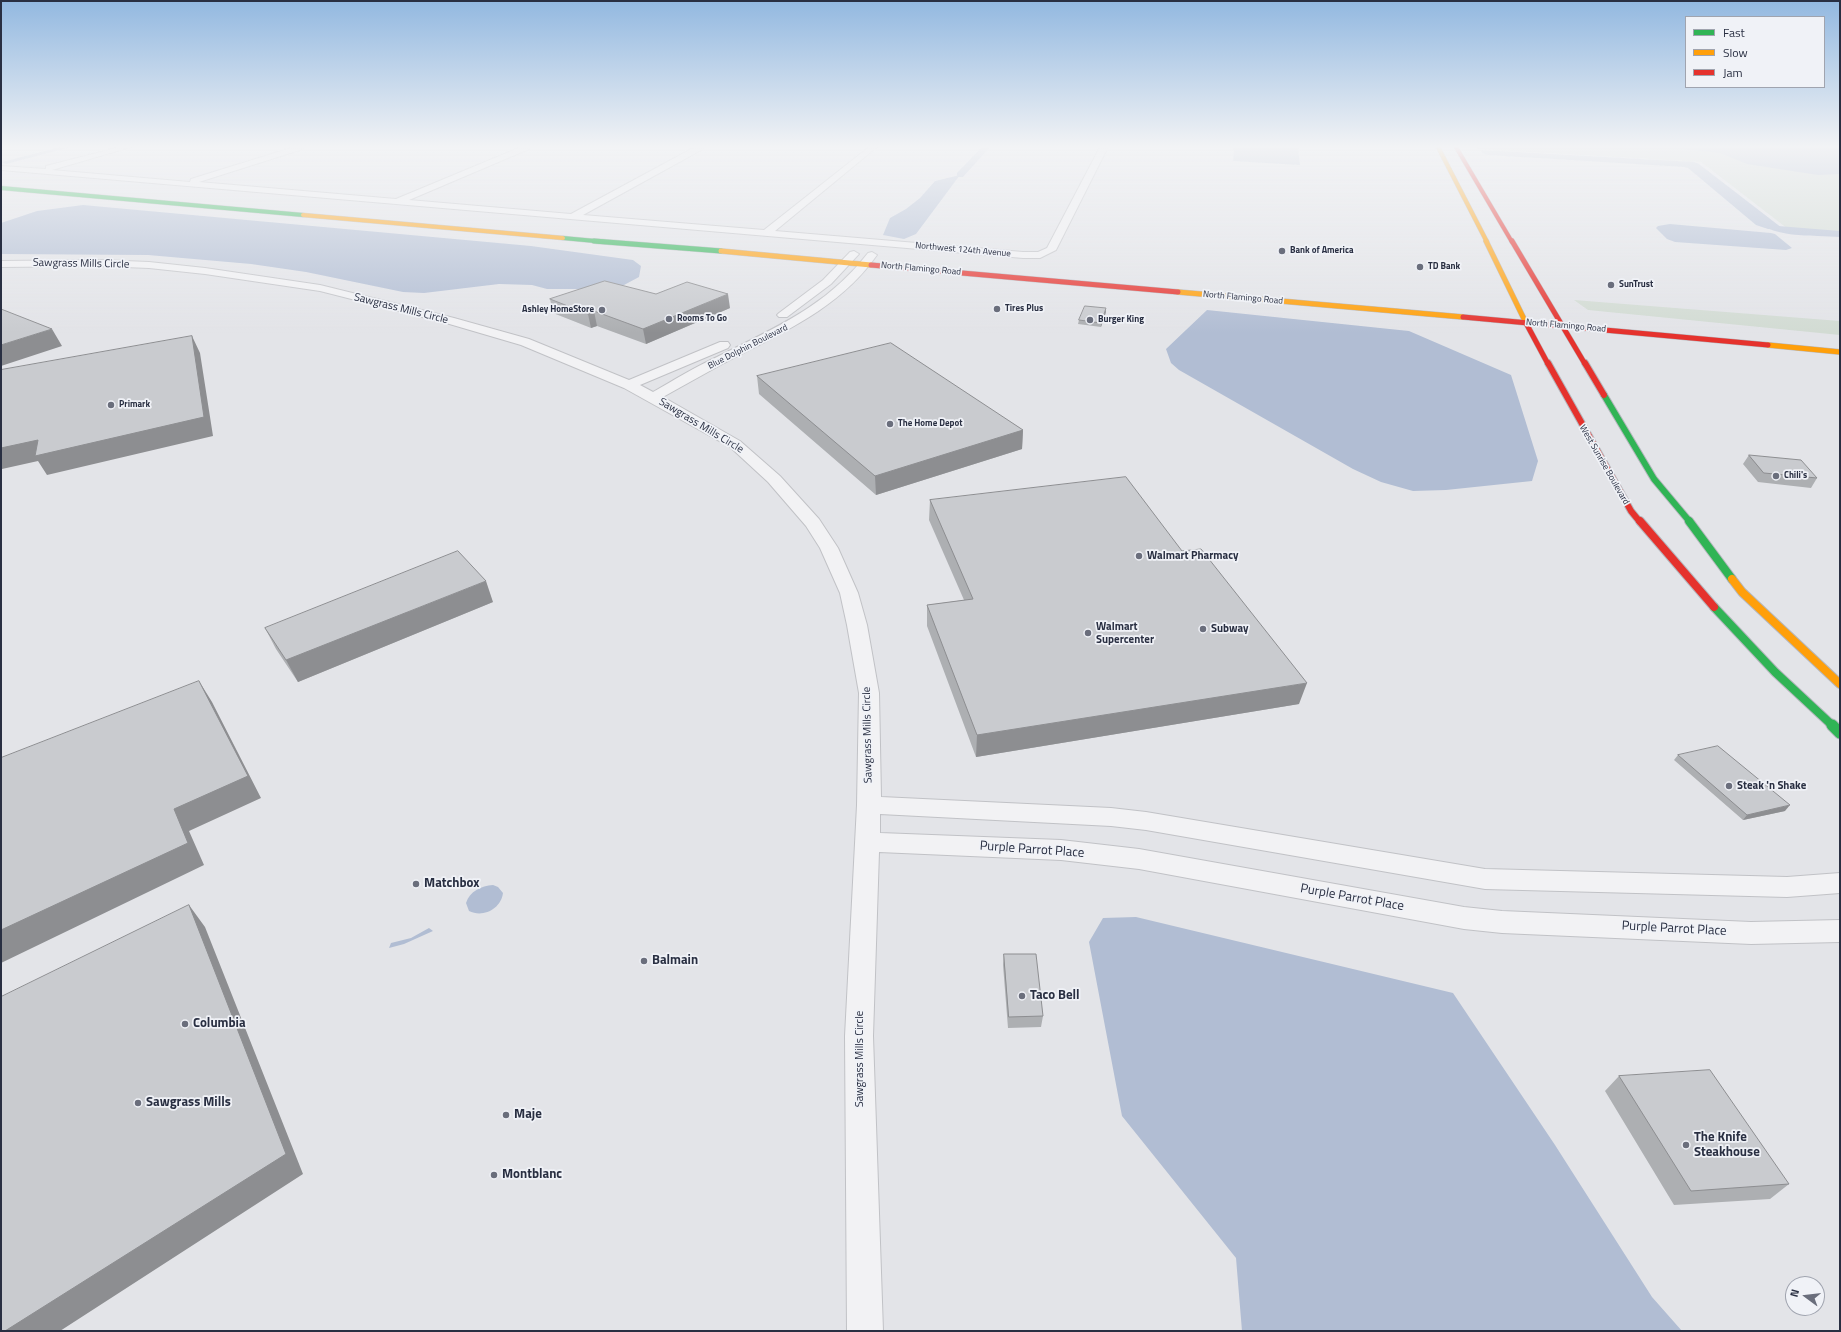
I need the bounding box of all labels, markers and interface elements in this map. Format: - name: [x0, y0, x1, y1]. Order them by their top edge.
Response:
- legend: [1685, 16, 1825, 88]
- text: Fast: [1723, 23, 1745, 42]
- text: Slow: [1723, 43, 1748, 62]
- text: Jam: [1723, 63, 1743, 82]
- street label: Northwest 124th Avenue: [915, 240, 1011, 260]
- marker: Bank of America: [1277, 246, 1287, 256]
- place label: Bank of America: [1290, 246, 1353, 256]
- street label: Sawgrass Mills Circle: [33, 257, 129, 271]
- street label: North Flamingo Road: [880, 260, 962, 278]
- marker: TD Bank: [1415, 262, 1425, 272]
- place label: TD Bank: [1428, 262, 1460, 272]
- marker: SunTrust: [1606, 280, 1616, 290]
- place label: SunTrust: [1619, 280, 1653, 290]
- street label: North Flamingo Road: [1202, 289, 1284, 307]
- street label: Sawgrass Mills Circle: [353, 291, 449, 327]
- marker: Tires Plus: [992, 304, 1002, 314]
- place label: Tires Plus: [1005, 304, 1043, 314]
- place label: Ashley HomeStore: [522, 305, 594, 315]
- marker: Ashley HomeStore: [597, 305, 607, 315]
- marker: Rooms To Go: [664, 314, 674, 324]
- place label: Rooms To Go: [677, 314, 727, 324]
- marker: Burger King: [1085, 315, 1095, 325]
- place label: Burger King: [1098, 315, 1144, 325]
- street label: North Flamingo Road: [1525, 317, 1607, 335]
- street label: Blue Dolphin Boulevard: [706, 322, 790, 372]
- street label: Sawgrass Mills Circle: [656, 395, 746, 457]
- marker: Primark: [106, 400, 116, 410]
- place label: Primark: [119, 400, 150, 410]
- marker: The Home Depot: [885, 419, 895, 429]
- place label: The Home Depot: [898, 419, 963, 429]
- street label: West Sunrise Boulevard: [1577, 423, 1631, 507]
- marker: Chili's: [1771, 471, 1781, 481]
- place label: Chili's: [1784, 471, 1807, 481]
- place label: Walmart Pharmacy: [1147, 549, 1239, 563]
- marker: Walmart Pharmacy: [1134, 551, 1144, 561]
- place label: Walmart Supercenter: [1096, 620, 1154, 646]
- place label: Subway: [1211, 622, 1249, 636]
- marker: Subway: [1198, 624, 1208, 634]
- marker: Walmart Supercenter: [1083, 628, 1093, 638]
- street label: Sawgrass Mills Circle: [861, 687, 875, 783]
- place label: Steak 'n Shake: [1737, 779, 1806, 793]
- marker: Steak 'n Shake: [1724, 781, 1734, 791]
- street label: Purple Parrot Place: [979, 839, 1085, 861]
- place label: Matchbox: [424, 876, 480, 892]
- marker: Matchbox: [411, 879, 421, 889]
- street label: Purple Parrot Place: [1299, 881, 1405, 915]
- street label: Purple Parrot Place: [1621, 918, 1727, 940]
- place label: Balmain: [652, 953, 698, 969]
- marker: Balmain: [639, 956, 649, 966]
- place label: Taco Bell: [1030, 988, 1080, 1004]
- marker: Taco Bell: [1017, 991, 1027, 1001]
- street label: Sawgrass Mills Circle: [853, 1011, 867, 1107]
- place label: Columbia: [193, 1016, 246, 1032]
- marker: Columbia: [180, 1019, 190, 1029]
- place label: Sawgrass Mills: [146, 1095, 231, 1111]
- marker: Sawgrass Mills: [133, 1098, 143, 1108]
- place label: Maje: [514, 1107, 542, 1123]
- marker: Maje: [501, 1110, 511, 1120]
- place label: The Knife Steakhouse: [1694, 1130, 1760, 1161]
- marker: The Knife Steakhouse: [1681, 1140, 1691, 1150]
- place label: Montblanc: [502, 1167, 562, 1183]
- marker: Montblanc: [489, 1170, 499, 1180]
- north arrow: [1785, 1276, 1825, 1316]
- text: N: [1786, 1287, 1803, 1299]

